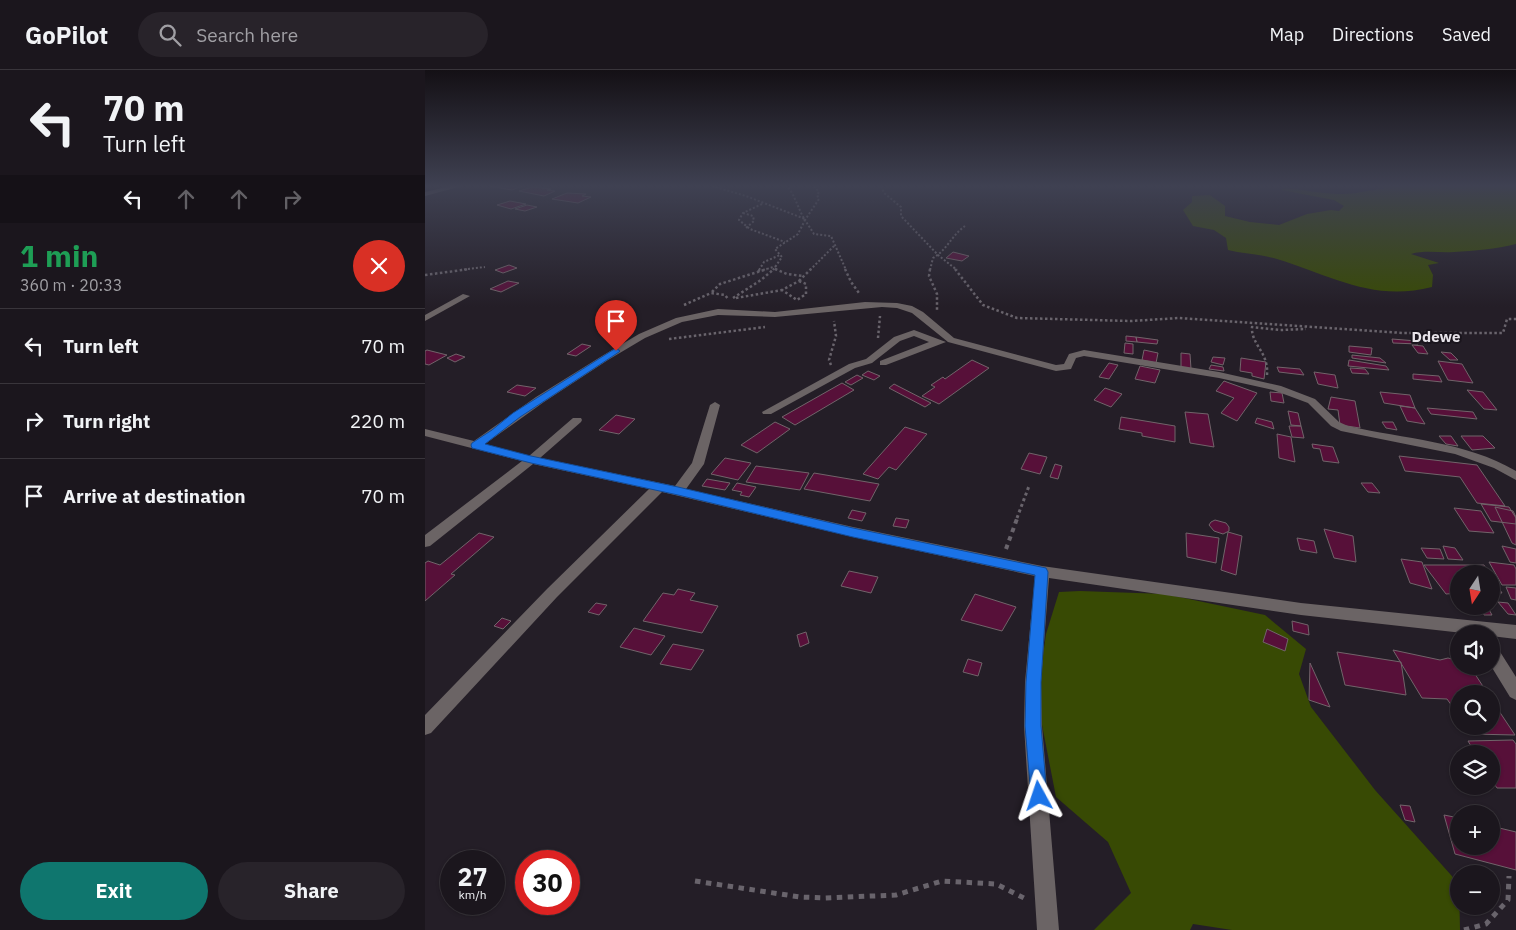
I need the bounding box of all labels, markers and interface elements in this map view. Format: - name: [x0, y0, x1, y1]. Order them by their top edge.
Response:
- search box: [138, 12, 488, 57]
- text: GoPilot: [25, 19, 108, 51]
- icon: search: [156, 21, 184, 49]
- text: Search here: [196, 23, 298, 47]
- text: Map: [1269, 23, 1304, 46]
- text: Directions: [1332, 23, 1414, 46]
- text: Saved: [1442, 23, 1491, 46]
- text: 70 m: [103, 85, 185, 131]
- icon: left: [20, 90, 85, 155]
- text: Turn left: [103, 129, 186, 158]
- icon: left: [119, 185, 147, 213]
- icon: ahead: [172, 185, 200, 213]
- icon: ahead: [225, 185, 253, 213]
- icon: right: [278, 185, 306, 213]
- text: 1 min: [20, 236, 98, 275]
- button: close: [353, 240, 405, 292]
- text: 360 m · 20:33: [20, 275, 122, 295]
- pin: [595, 300, 637, 351]
- icon: arrive: [602, 307, 630, 335]
- district label: Ddewe: [1412, 327, 1460, 346]
- icon: left: [20, 332, 48, 360]
- text: Turn left: [63, 334, 139, 358]
- text: 70 m: [361, 334, 405, 358]
- icon: right: [20, 407, 48, 435]
- text: Turn right: [63, 409, 150, 433]
- text: 220 m: [350, 409, 405, 433]
- icon: arrive: [20, 482, 48, 510]
- text: Arrive at destination: [63, 484, 246, 508]
- text: 70 m: [361, 484, 405, 508]
- north arrow: [1450, 565, 1500, 615]
- map controls: [1450, 565, 1500, 915]
- button: sound: [1450, 625, 1500, 675]
- button: search: [1450, 685, 1500, 735]
- button: layers: [1450, 745, 1500, 795]
- position arrow: [1012, 769, 1064, 821]
- button: +: [1450, 805, 1500, 855]
- speed limit sign: 30: [515, 850, 580, 915]
- text: 27: [457, 860, 488, 893]
- button: Exit: [20, 862, 208, 920]
- button: Share: [218, 862, 405, 920]
- button: −: [1450, 865, 1500, 915]
- text: km/h: [458, 887, 487, 902]

